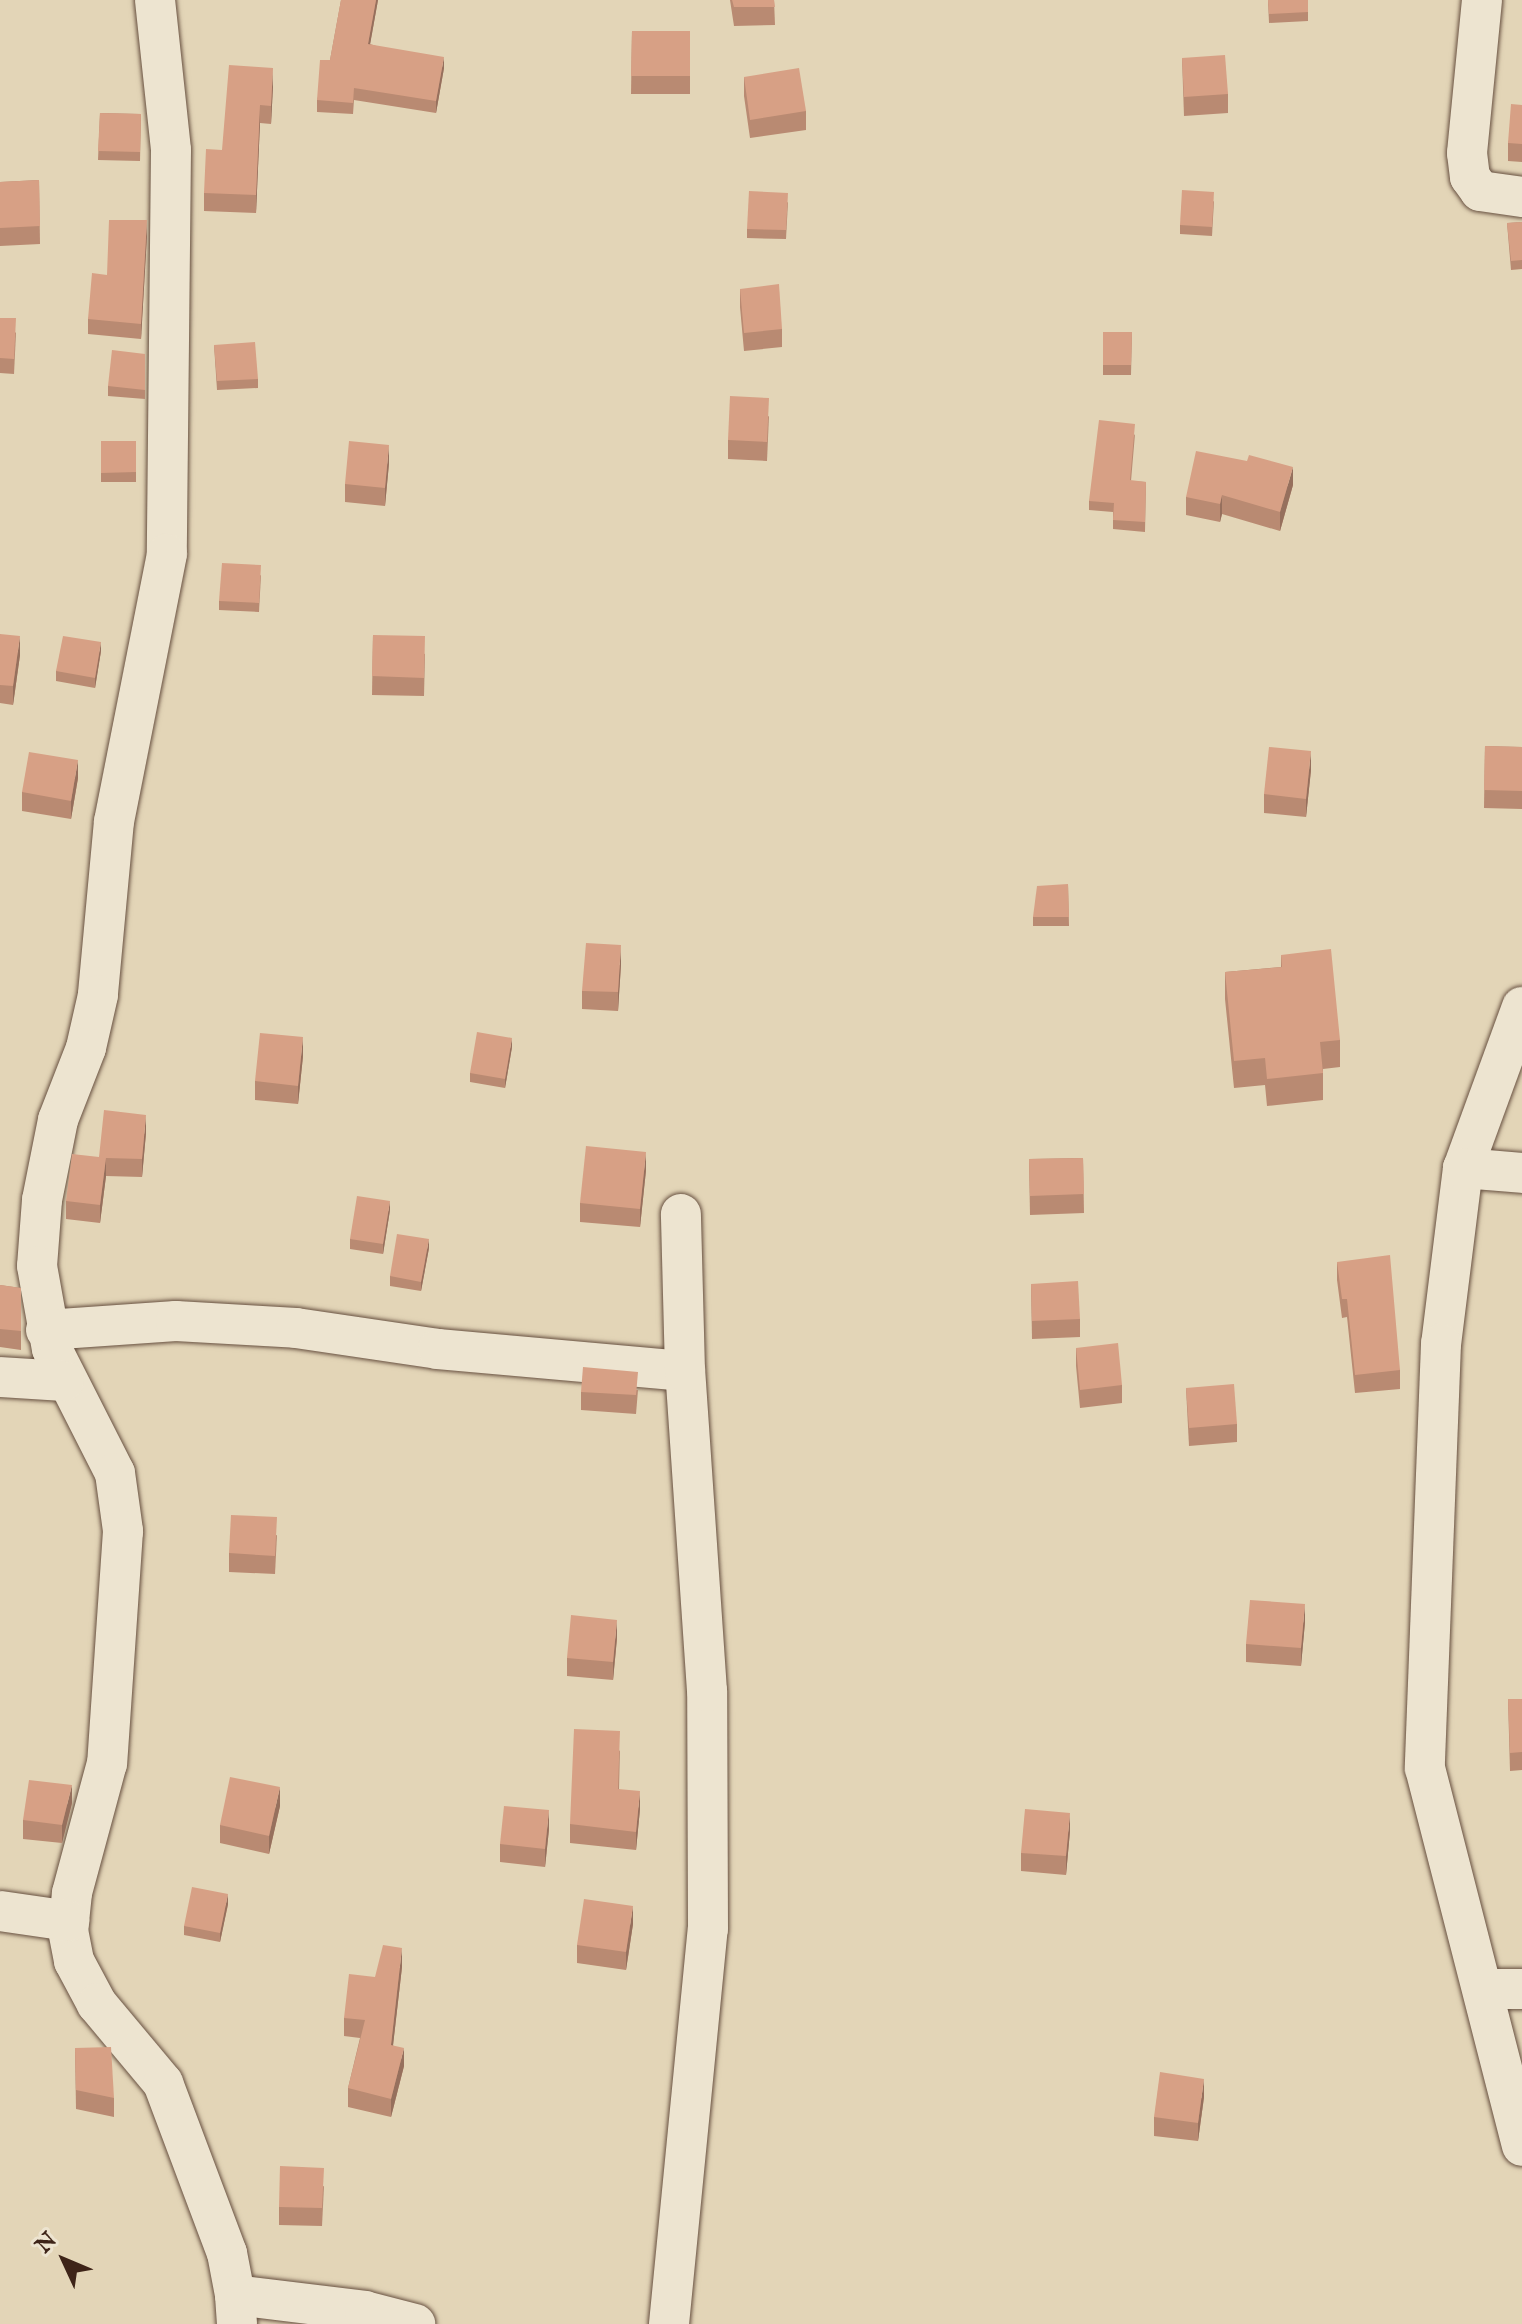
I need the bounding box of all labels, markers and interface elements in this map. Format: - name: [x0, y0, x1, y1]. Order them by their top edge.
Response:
- north arrow: [24, 2220, 104, 2300]
- text: N: [30, 2227, 63, 2260]

